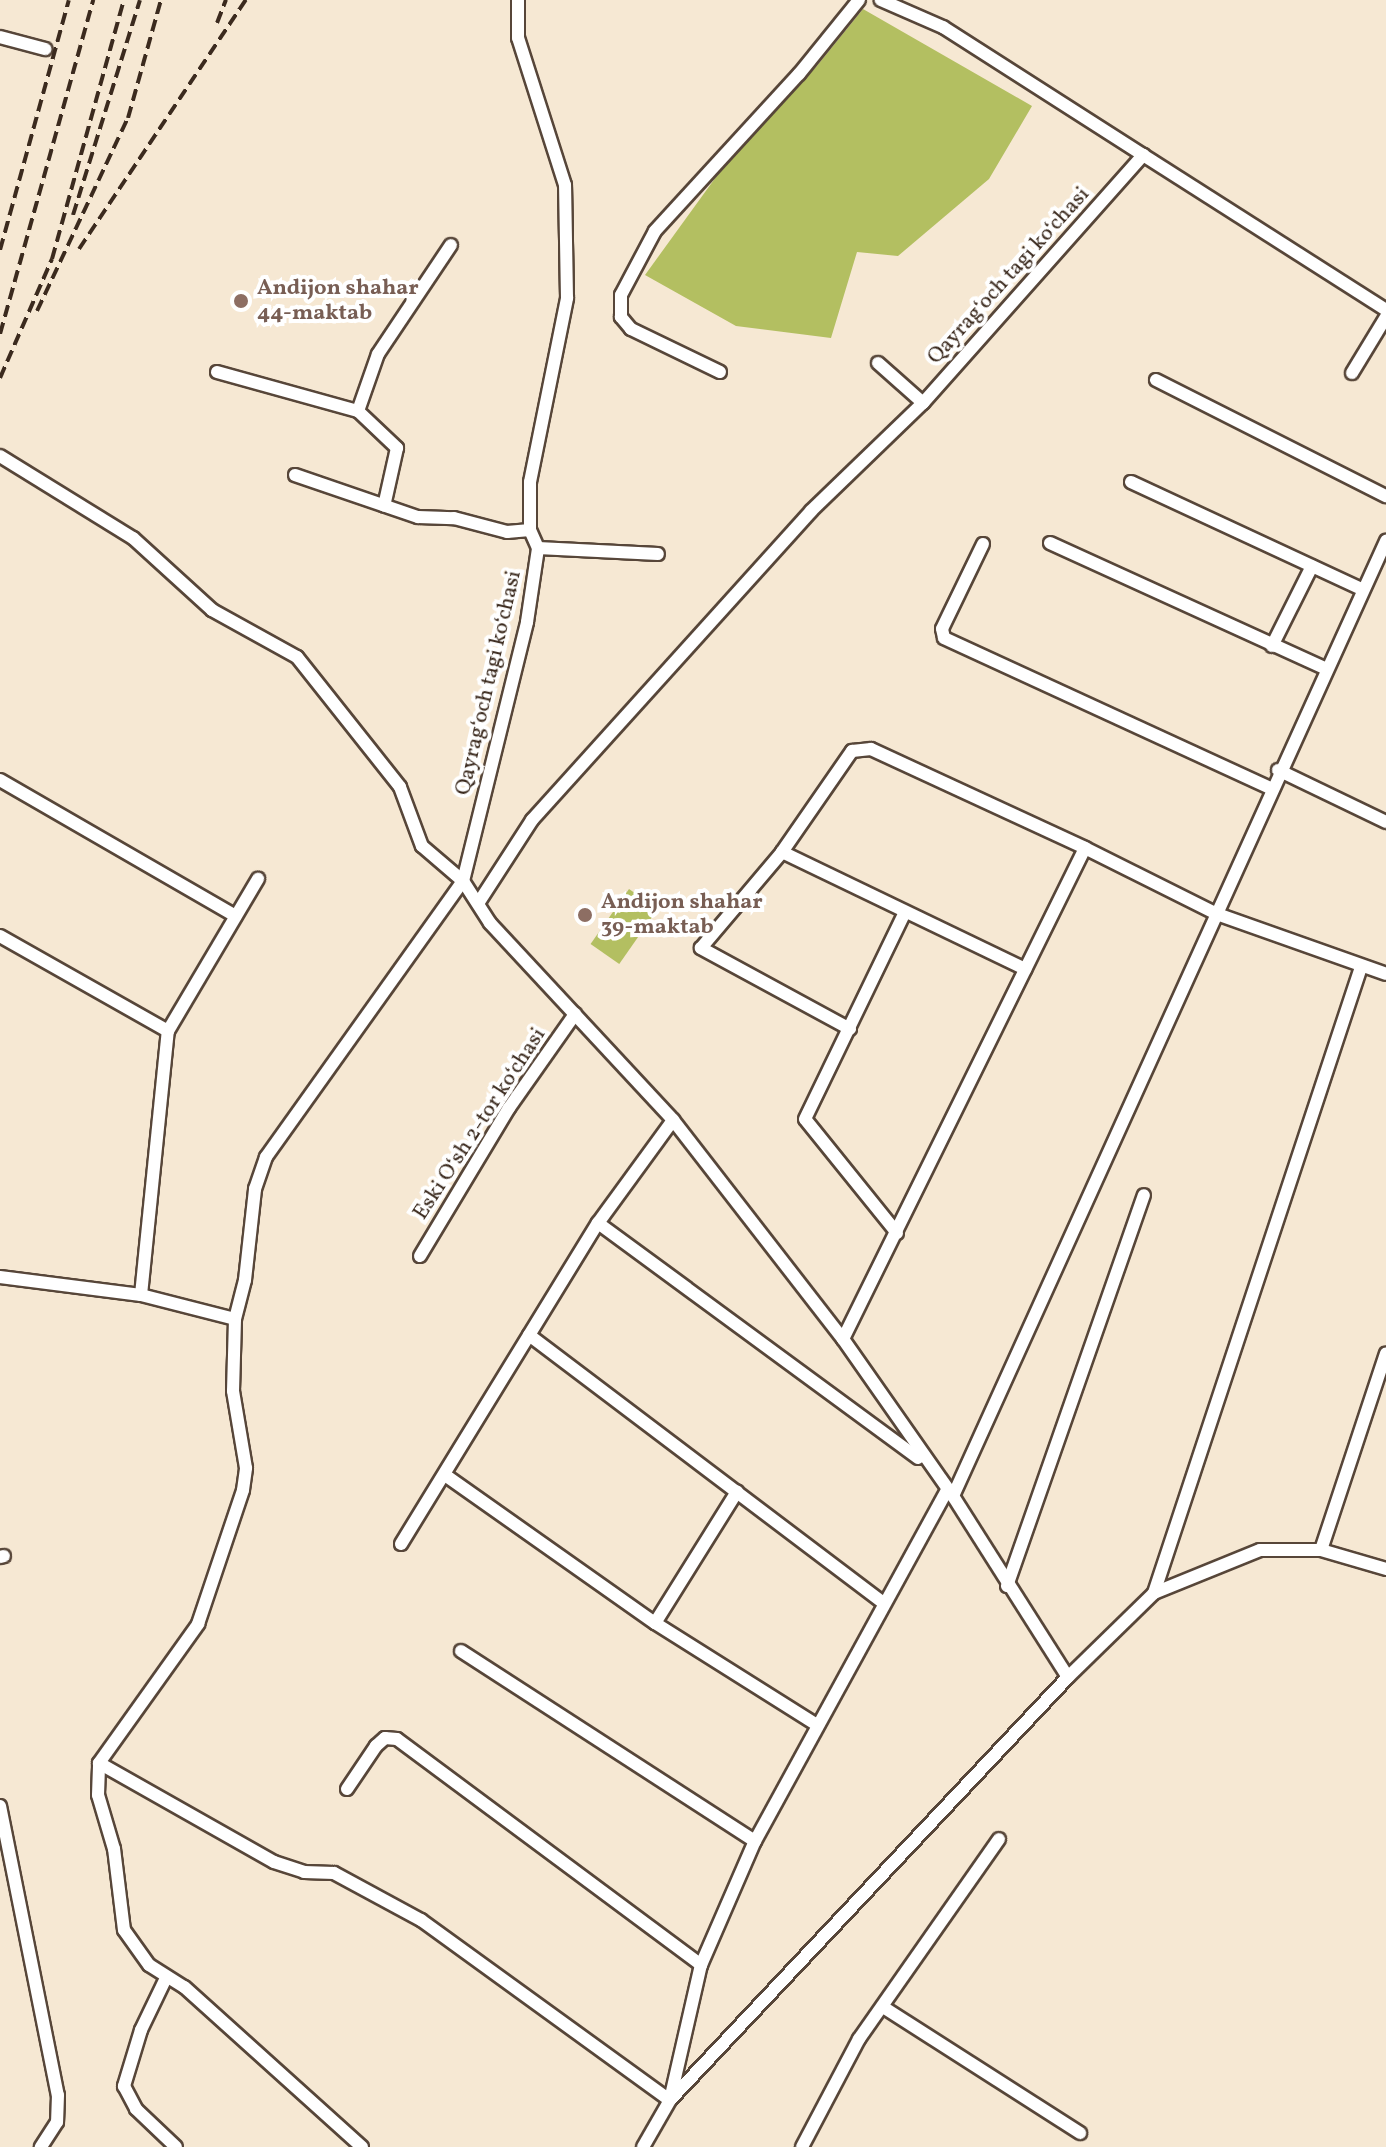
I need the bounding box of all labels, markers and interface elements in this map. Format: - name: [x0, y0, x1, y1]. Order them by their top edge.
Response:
- street label: Qayragʻoch tagi koʻchasi: [922, 182, 1096, 370]
- place label: Andijon shahar 44-maktab: [257, 275, 419, 326]
- marker: Andijon shahar 44-maktab: [232, 292, 250, 310]
- street label: Qayragʻoch tagi koʻchasi: [450, 568, 528, 798]
- place label: Andijon shahar 39-maktab: [601, 889, 763, 940]
- marker: Andijon shahar 39-maktab: [576, 906, 594, 924]
- street label: Eski Oʻsh 2-tor koʻchasi: [408, 1023, 552, 1225]

